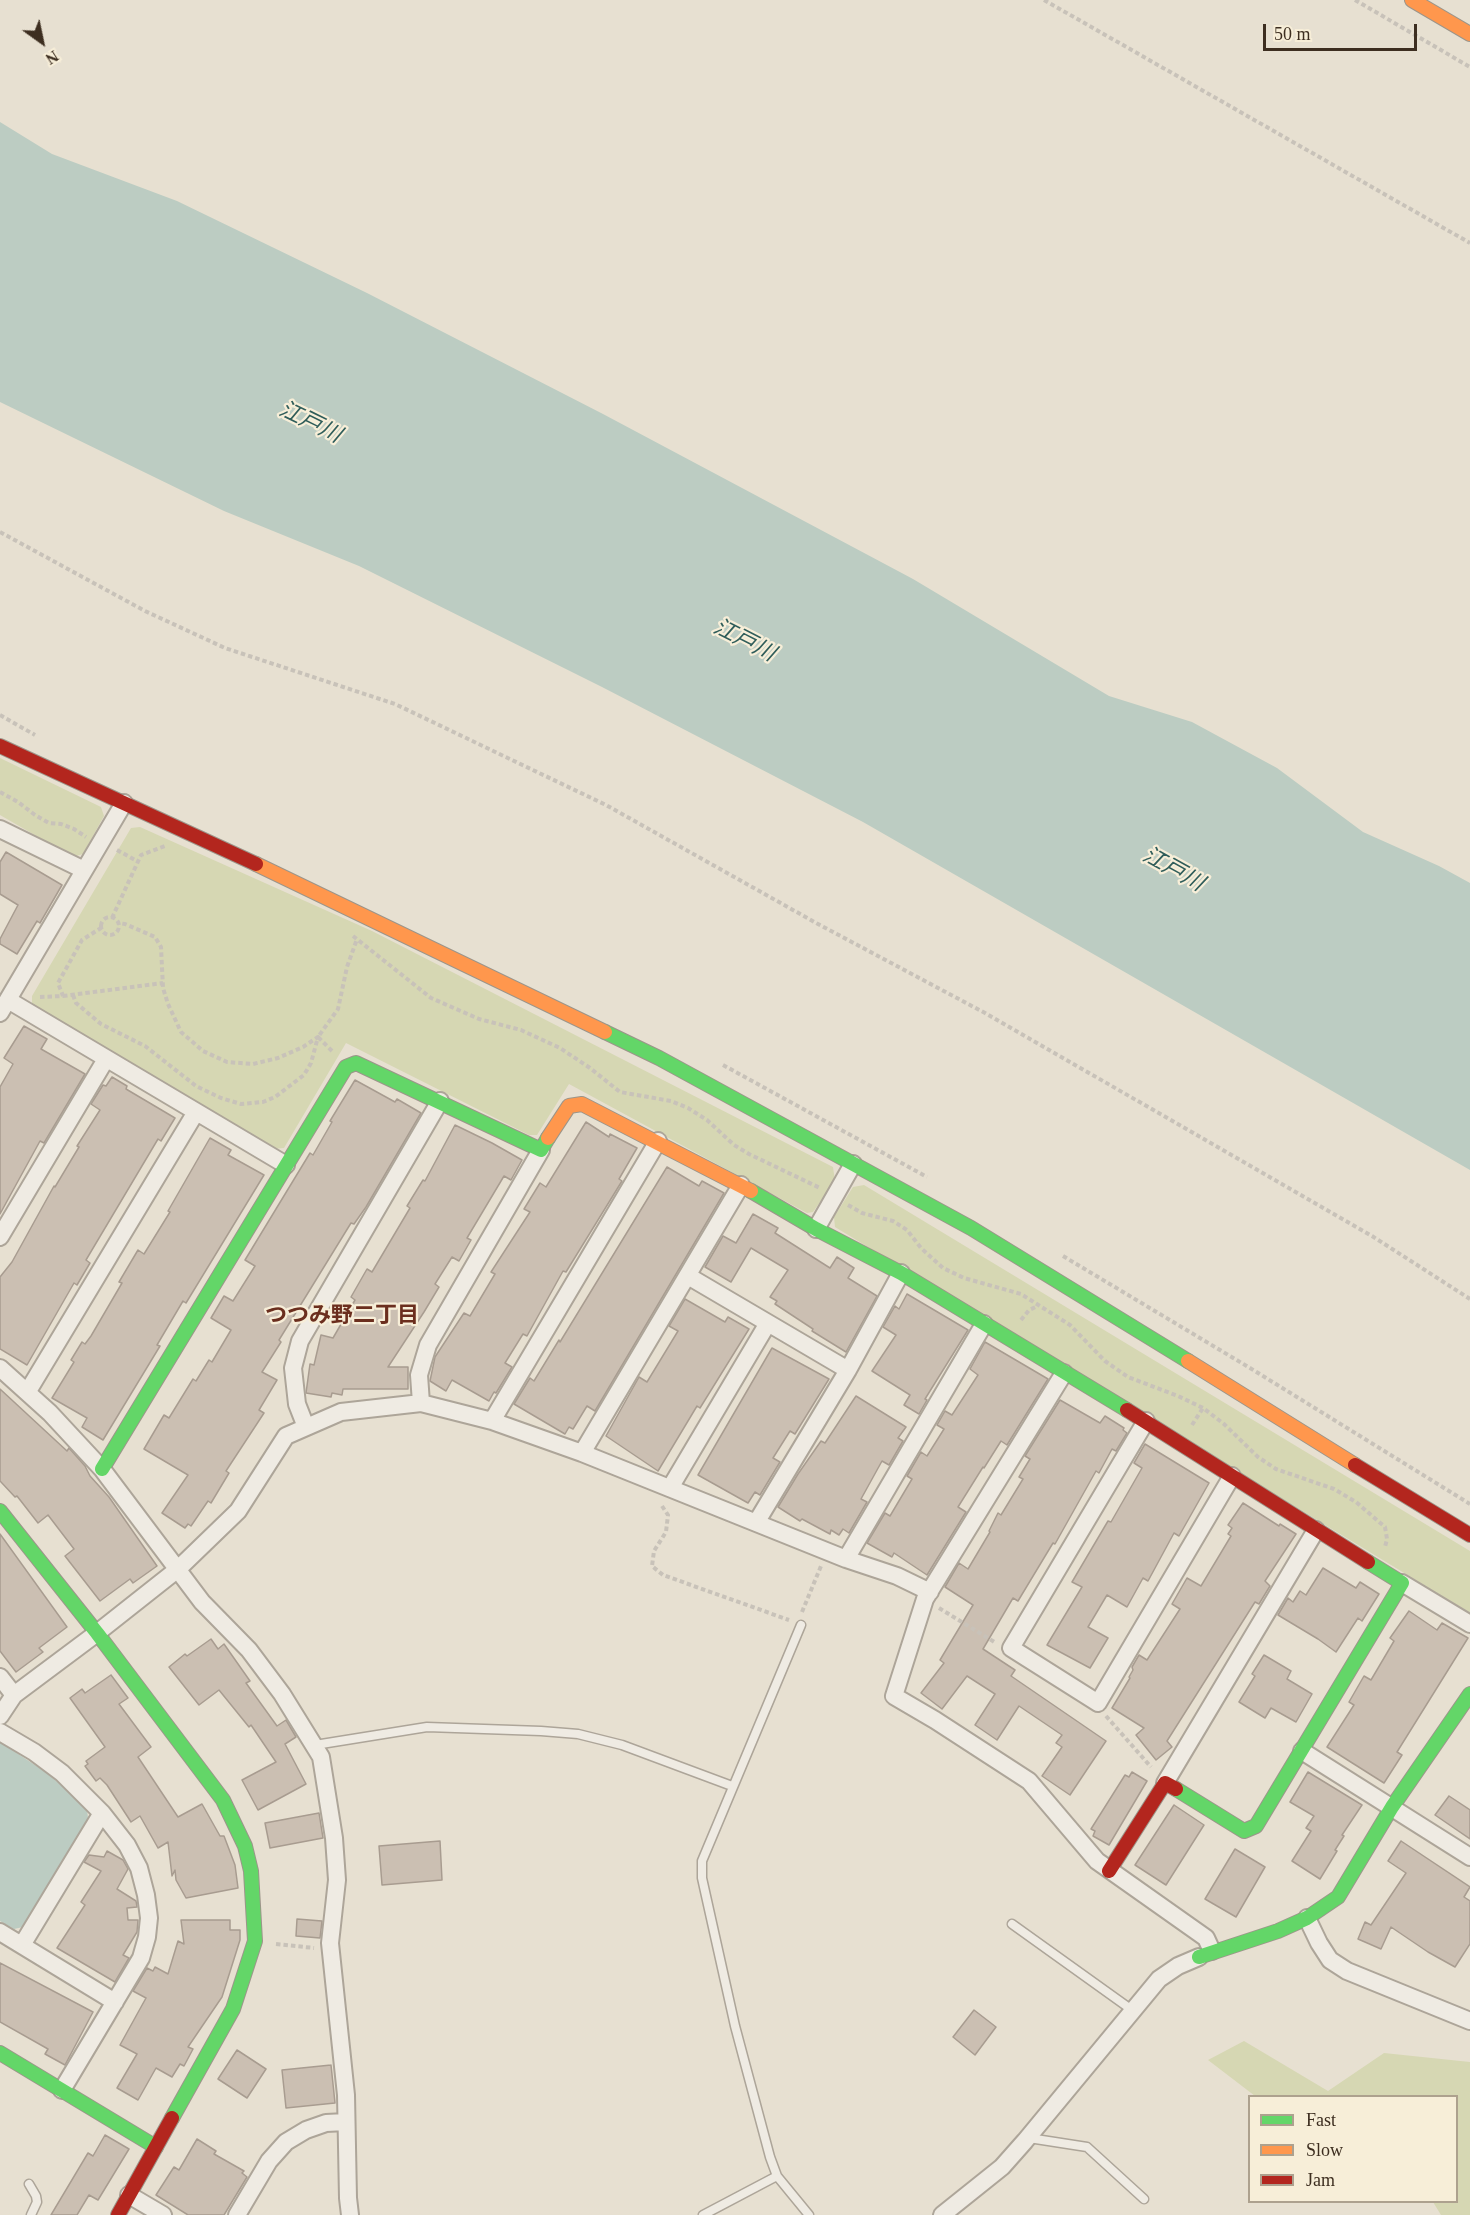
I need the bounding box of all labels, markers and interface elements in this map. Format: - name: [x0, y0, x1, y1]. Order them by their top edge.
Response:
- north arrow: [12, 12, 72, 72]
- scale bar: [1266, 12, 1420, 50]
- text: 50 m: [1274, 24, 1311, 44]
- text: N: [43, 47, 62, 68]
- water label: 江戸川: [275, 397, 345, 449]
- water label: 江戸川: [709, 614, 779, 668]
- water label: 江戸川: [1138, 842, 1208, 898]
- district label: つつみ野二丁目: [265, 1303, 419, 1329]
- legend: [1248, 2095, 1458, 2203]
- text: Fast: [1306, 2110, 1336, 2130]
- text: Slow: [1306, 2140, 1343, 2160]
- text: Jam: [1306, 2170, 1335, 2190]

